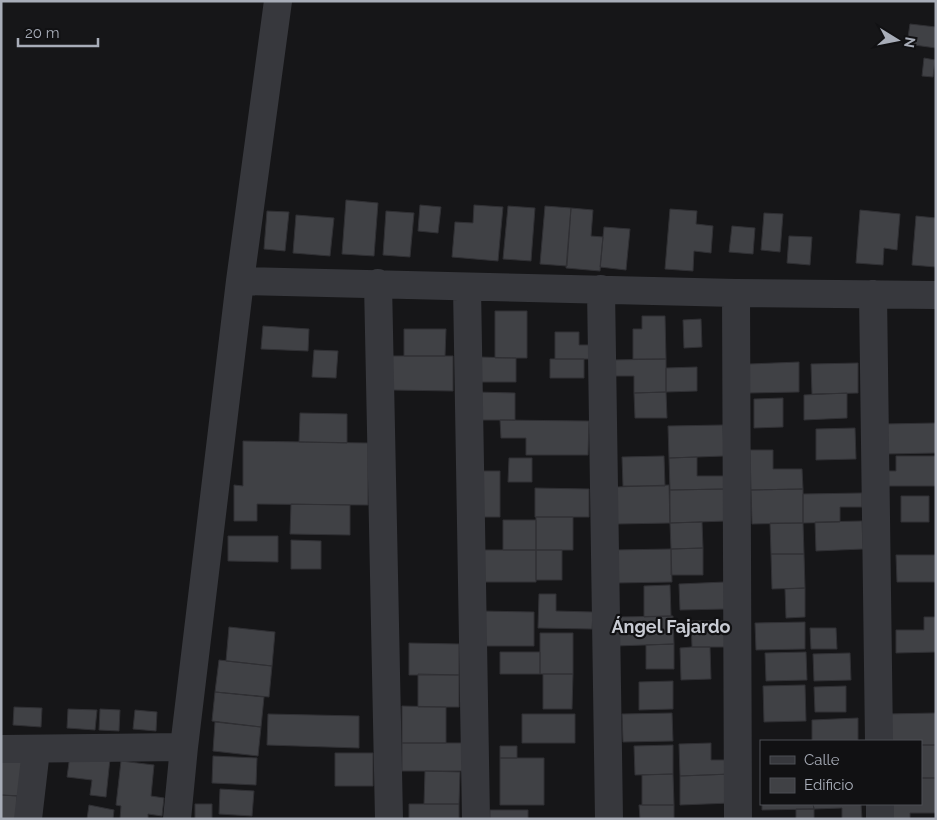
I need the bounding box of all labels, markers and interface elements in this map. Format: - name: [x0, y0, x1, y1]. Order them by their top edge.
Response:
- scale bar: [18, 15, 98, 47]
- north arrow: [872, 15, 922, 65]
- text: 20 m: [25, 24, 60, 42]
- text: N: [901, 36, 919, 49]
- district label: Ángel Fajardo: [611, 616, 731, 637]
- legend: [760, 740, 922, 805]
- text: Calle: [804, 751, 840, 769]
- text: Edificio: [804, 776, 854, 794]

